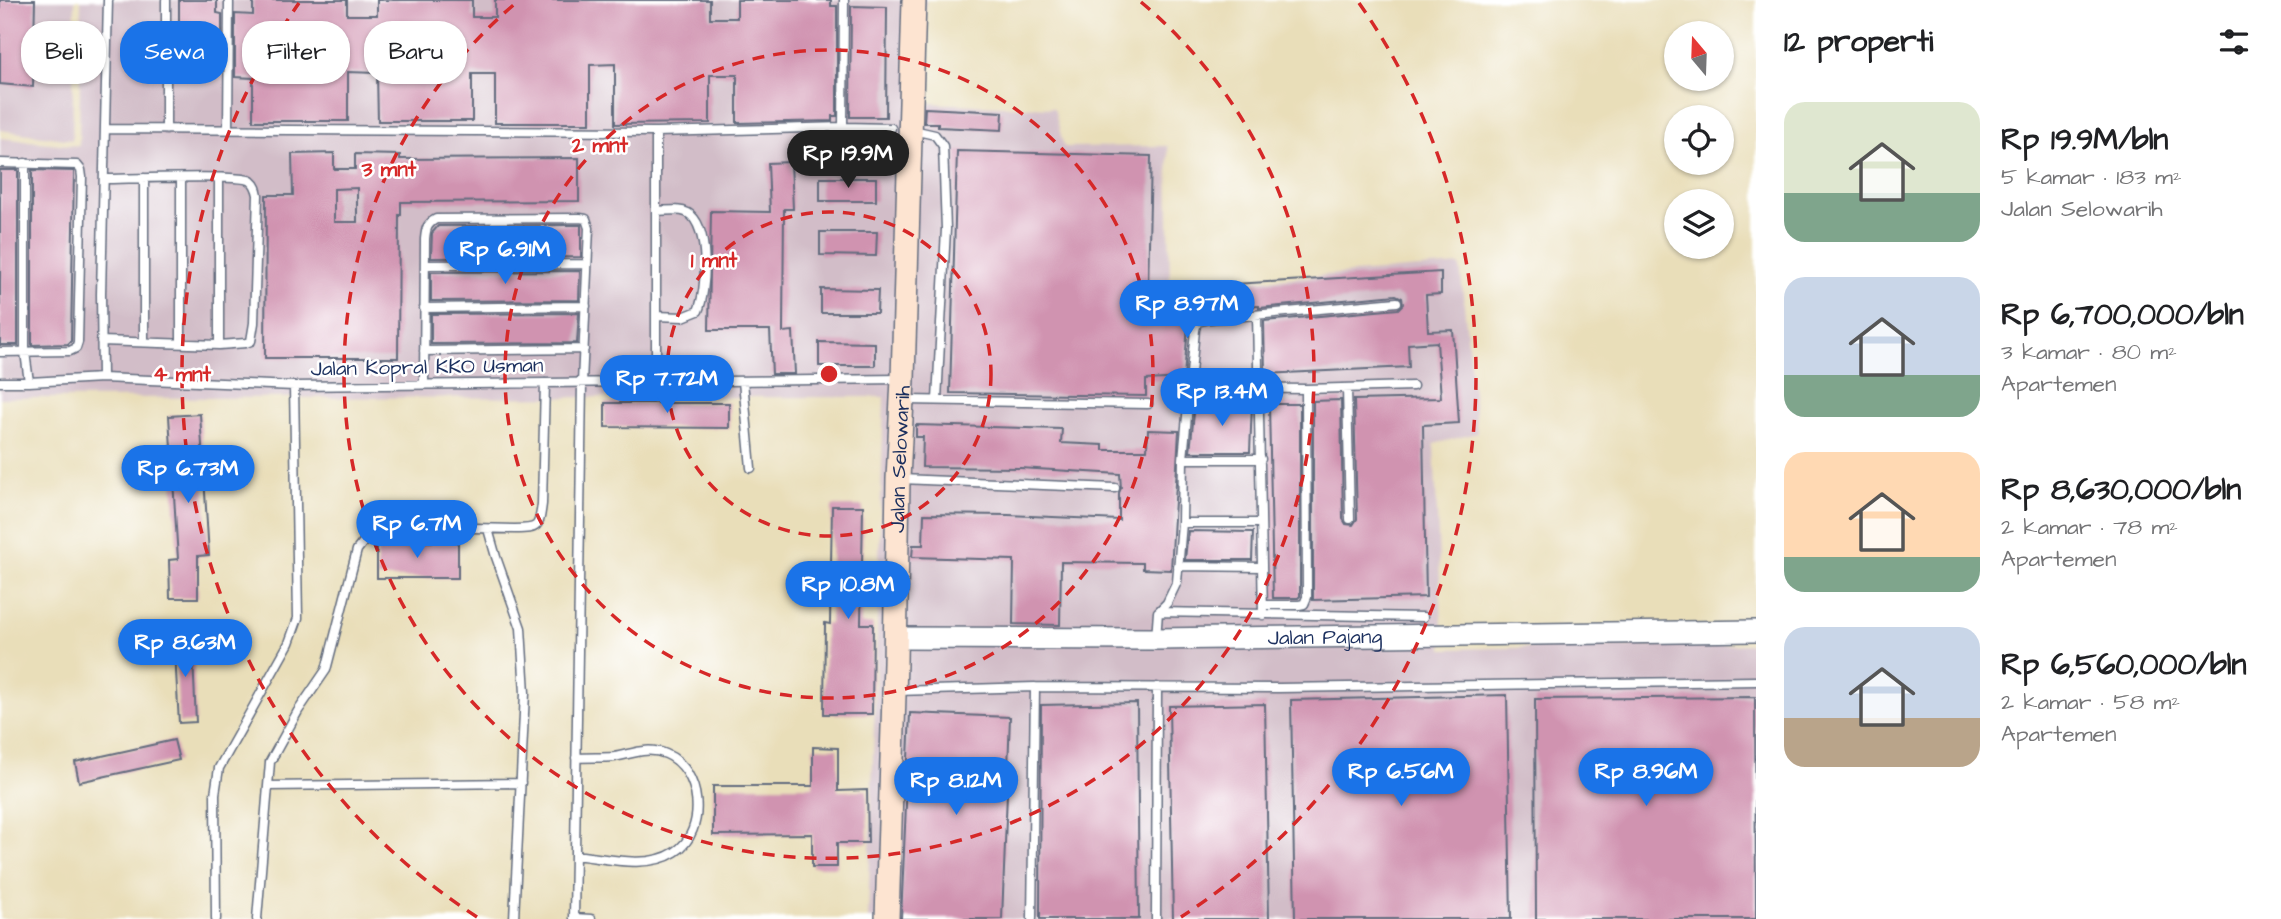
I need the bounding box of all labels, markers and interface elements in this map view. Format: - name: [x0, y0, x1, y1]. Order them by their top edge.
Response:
- chip: Beli: [21, 21, 106, 84]
- chip: Sewa: [120, 21, 228, 84]
- chip: Filter: [242, 21, 350, 84]
- chip: Baru: [364, 21, 467, 84]
- north arrow: [1664, 21, 1734, 91]
- map controls: [1664, 21, 1734, 259]
- text: 12 properti: [1784, 21, 1933, 63]
- icon: filters: [2215, 23, 2253, 61]
- button: locate: [1664, 105, 1734, 175]
- text: Rp 19.9M/bln: [2001, 119, 2168, 161]
- pin: Rp 19.9M: [776, 130, 920, 190]
- icon: home: [1840, 130, 1924, 214]
- text: 2 mnt: [571, 131, 628, 160]
- text: Rp 19.9M: [803, 137, 893, 169]
- text: 3 mnt: [361, 155, 417, 184]
- text: 5 kamar · 183 m²: [2001, 161, 2182, 193]
- button: layers: [1664, 189, 1734, 259]
- text: Jalan Selowarih: [2001, 193, 2163, 225]
- pin: Rp 6.91M: [433, 226, 577, 286]
- text: Rp 6.91M: [459, 233, 551, 265]
- text: 1 mnt: [691, 246, 738, 275]
- pin: Rp 8.97M: [1115, 280, 1259, 340]
- text: Rp 8.97M: [1136, 287, 1238, 319]
- text: Rp 6,700,000/bln: [2001, 294, 2244, 336]
- icon: home: [1840, 305, 1924, 389]
- text: 3 kamar · 80 m²: [2001, 336, 2177, 368]
- street label: Jalan Kopral KKO Usman: [310, 350, 544, 385]
- pin: Rp 7.72M: [595, 356, 739, 415]
- text: 4 mnt: [153, 360, 212, 389]
- text: Rp 7.72M: [616, 362, 718, 394]
- centre of rings: [817, 362, 841, 386]
- pin: Rp 13.4M: [1150, 368, 1294, 428]
- text: Apartemen: [2001, 368, 2117, 400]
- text: Rp 13.4M: [1177, 375, 1267, 407]
- street label: Jalan Selowarih: [883, 384, 917, 533]
- pin: Rp 6.73M: [116, 446, 260, 505]
- text: Rp 6.73M: [138, 452, 238, 484]
- text: Rp 8,630,000/bln: [2001, 469, 2241, 511]
- icon: home: [1840, 480, 1924, 564]
- pin: Rp 6.7M: [352, 500, 482, 560]
- text: Rp 6.7M: [372, 507, 462, 539]
- text: 2 kamar · 78 m²: [2001, 511, 2178, 543]
- text: Apartemen: [2001, 543, 2117, 575]
- pin: Rp 10.8M: [776, 562, 920, 621]
- text: Rp 10.8M: [801, 568, 895, 600]
- pin: Rp 8.63M: [113, 620, 257, 679]
- street label: Jalan Pajang: [1268, 621, 1383, 653]
- text: Rp 8.63M: [134, 626, 236, 658]
- text: Rp 6,560,000/bln: [2001, 644, 2247, 686]
- icon: home: [1840, 655, 1924, 739]
- text: 2 kamar · 58 m²: [2001, 686, 2180, 718]
- text: Apartemen: [2001, 718, 2117, 750]
- pin: Rp 6.56M: [1329, 748, 1473, 808]
- pin: Rp 8.96M: [1574, 748, 1718, 808]
- text: Rp 6.56M: [1348, 755, 1454, 787]
- text: Rp 8.96M: [1594, 755, 1698, 787]
- pin: Rp 8.12M: [884, 758, 1028, 817]
- text: Rp 8.12M: [910, 764, 1002, 796]

